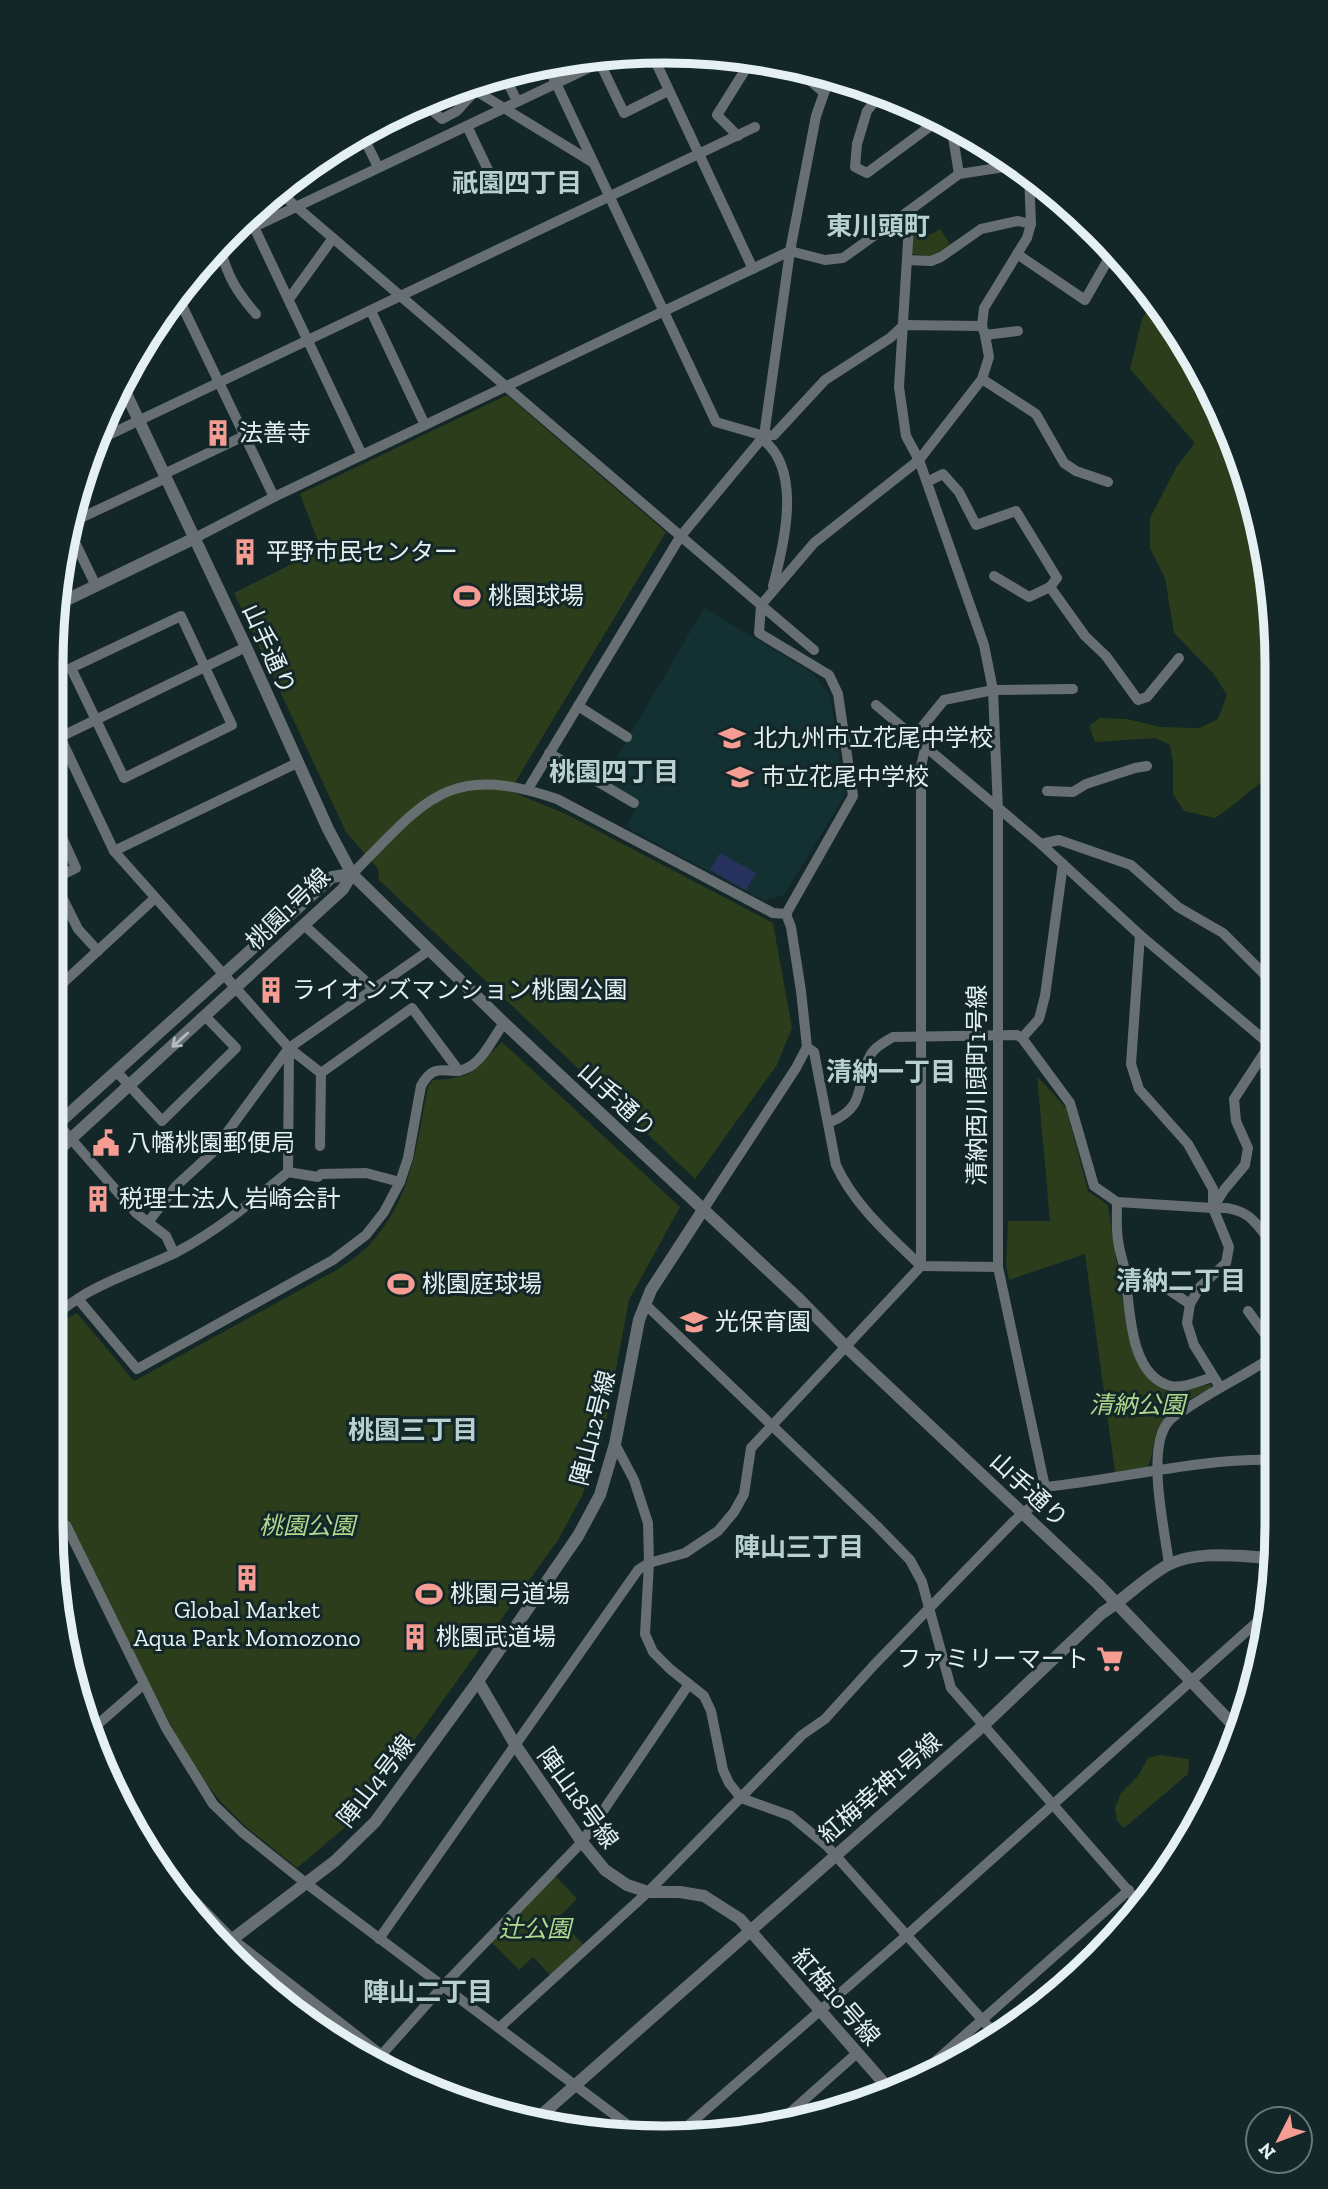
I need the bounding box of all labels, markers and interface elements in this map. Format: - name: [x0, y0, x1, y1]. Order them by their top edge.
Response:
- district label: 祇園四丁目: [452, 167, 582, 199]
- district label: 東川頭町: [826, 210, 930, 242]
- building icon: 法善寺: [203, 418, 233, 448]
- place label: 法善寺: [239, 418, 311, 447]
- building icon: 平野市民センター: [230, 537, 260, 567]
- place label: 平野市民センター: [266, 537, 458, 566]
- sports icon: 桃園球場: [452, 581, 482, 611]
- place label: 桃園球場: [488, 581, 584, 610]
- street label: 山手通り: [237, 599, 302, 699]
- school or university icon: 北九州市立花尾中学校: [717, 723, 747, 753]
- place label: 北九州市立花尾中学校: [753, 723, 993, 752]
- district label: 桃園四丁目: [549, 756, 679, 788]
- school or university icon: 市立花尾中学校: [725, 762, 755, 792]
- place label: 市立花尾中学校: [761, 762, 929, 791]
- street label: 桃園1号線: [240, 862, 336, 956]
- building icon: ライオンズマンション桃園公園: [256, 975, 286, 1005]
- place label: ライオンズマンション桃園公園: [292, 975, 628, 1004]
- street label: 清納西川頭町1号線: [962, 984, 991, 1186]
- one-way arrow: [171, 1032, 189, 1048]
- street label: 山手通り: [572, 1056, 662, 1143]
- district label: 清納一丁目: [826, 1056, 956, 1088]
- public building icon: 八幡桃園郵便局: [91, 1128, 121, 1158]
- place label: 八幡桃園郵便局: [127, 1128, 295, 1157]
- building icon: 税理士法人 岩崎会計: [83, 1184, 113, 1214]
- place label: 税理士法人 岩崎会計: [119, 1184, 340, 1213]
- district label: 清納二丁目: [1116, 1265, 1246, 1297]
- sports icon: 桃園庭球場: [386, 1269, 416, 1299]
- place label: 桃園庭球場: [422, 1269, 542, 1298]
- school or university icon: 光保育園: [679, 1307, 709, 1337]
- place label: 光保育園: [715, 1307, 811, 1336]
- street label: 陣山12号線: [564, 1367, 621, 1488]
- park label: 清納公園: [1089, 1390, 1188, 1419]
- district label: 桃園三丁目: [348, 1414, 478, 1446]
- street label: 山手通り: [984, 1446, 1074, 1533]
- park label: 桃園公園: [259, 1511, 358, 1540]
- district label: 陣山三丁目: [734, 1531, 864, 1563]
- building icon: Global Market Aqua Park Momozono: [232, 1563, 262, 1593]
- sports icon: 桃園弓道場: [414, 1579, 444, 1609]
- place label: 桃園弓道場: [450, 1579, 570, 1608]
- place label: Global Market Aqua Park Momozono: [133, 1595, 361, 1652]
- building icon: 桃園武道場: [400, 1622, 430, 1652]
- place label: 桃園武道場: [436, 1622, 556, 1651]
- place label: ファミリーマート: [897, 1644, 1089, 1673]
- supermarket icon: ファミリーマート: [1095, 1644, 1125, 1674]
- street label: 紅梅幸神1号線: [812, 1726, 947, 1849]
- street label: 陣山4号線: [331, 1729, 421, 1833]
- street label: 陣山18号線: [532, 1741, 625, 1854]
- park label: 辻公園: [499, 1914, 574, 1943]
- street label: 紅梅10号線: [786, 1942, 886, 2051]
- district label: 陣山二丁目: [363, 1976, 493, 2008]
- north arrow: [1244, 2105, 1314, 2175]
- text: N: [1253, 2138, 1280, 2164]

